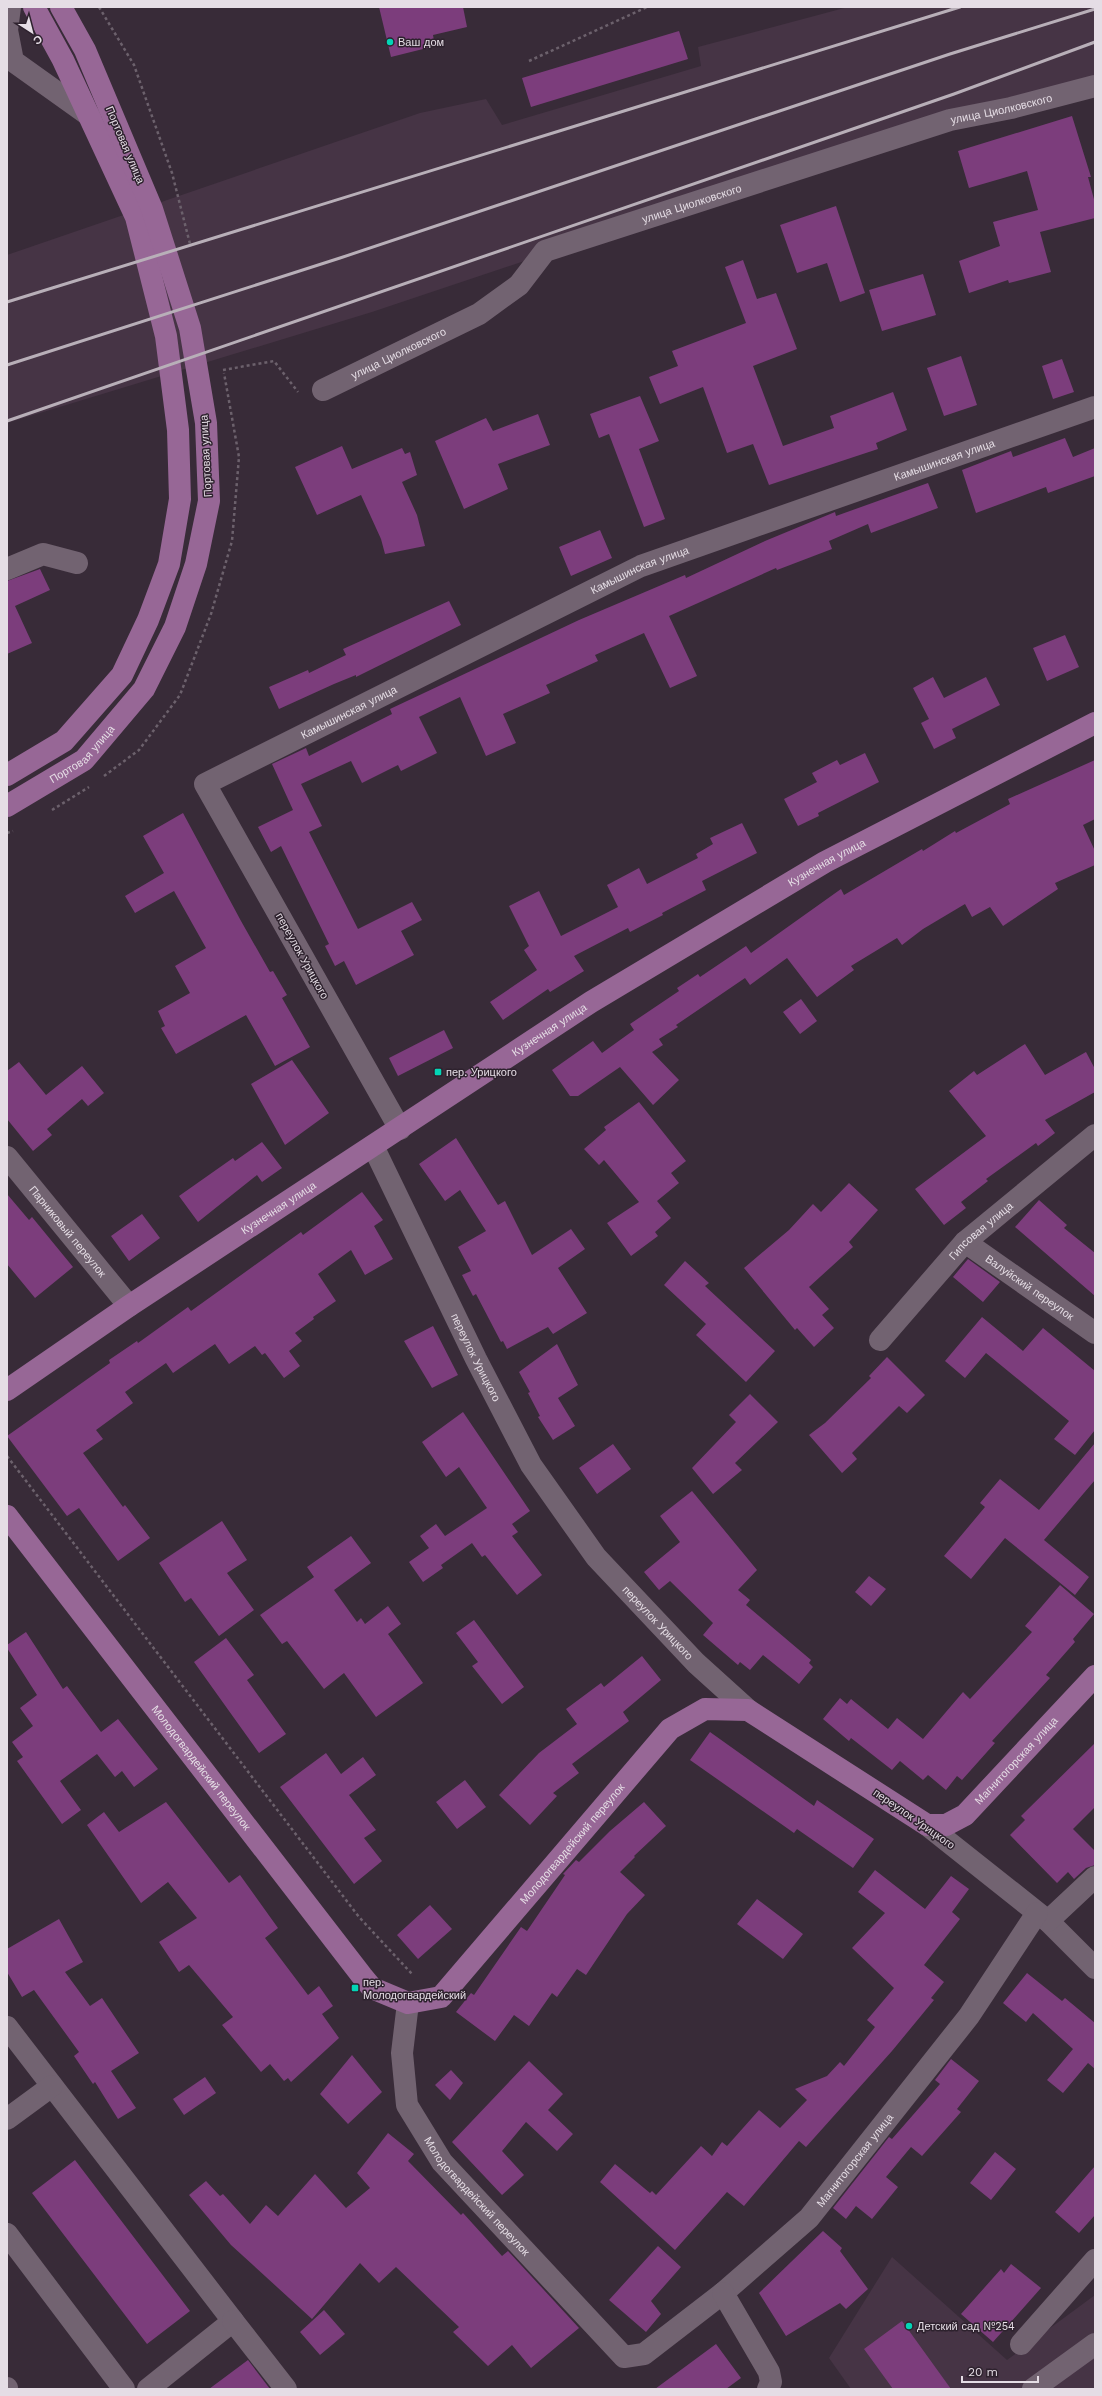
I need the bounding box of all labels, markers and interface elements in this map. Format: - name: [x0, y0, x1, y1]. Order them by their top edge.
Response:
- north arrow: [12, 12, 52, 52]
- text: С: [31, 32, 45, 47]
- place label: Ваш дом: [398, 36, 444, 49]
- marker: Ваш дом: [385, 37, 395, 47]
- street label: улица Циолковского: [949, 91, 1054, 126]
- street label: Портовая улица: [103, 104, 147, 186]
- street label: улица Циолковского: [640, 181, 743, 226]
- street label: улица Циолковского: [349, 325, 448, 382]
- street label: Портовая улица: [197, 413, 215, 498]
- street label: Камышинская улица: [892, 436, 997, 483]
- street label: Камышинская улица: [588, 543, 691, 597]
- street label: Камышинская улица: [299, 682, 400, 742]
- street label: Портовая улица: [47, 722, 118, 786]
- street label: Кузнечная улица: [785, 835, 868, 889]
- street label: переулок Урицкого: [273, 911, 331, 1001]
- street label: Кузнечная улица: [509, 1000, 590, 1059]
- place label: пер. Урицкого: [446, 1066, 517, 1079]
- marker: пер. Урицкого: [433, 1067, 443, 1077]
- street label: Кузнечная улица: [239, 1178, 319, 1237]
- street label: Парниковый переулок: [27, 1183, 109, 1280]
- street label: Гипсовая улица: [946, 1198, 1016, 1262]
- street label: Валуйский переулок: [983, 1252, 1077, 1323]
- street label: переулок Урицкого: [448, 1311, 503, 1404]
- street label: переулок Урицкого: [620, 1583, 696, 1662]
- street label: Молодогвардейский переулок: [149, 1703, 254, 1833]
- street label: Магнитогорская улица: [972, 1713, 1061, 1807]
- street label: Молодогвардейский переулок: [517, 1781, 627, 1906]
- street label: переулок Урицкого: [871, 1786, 957, 1852]
- place label: пер. Молодогвардейский: [363, 1976, 466, 2002]
- marker: пер. Молодогвардейский: [350, 1983, 360, 1993]
- street label: Магнитогорская улица: [814, 2110, 896, 2210]
- street label: Молодогвардейский переулок: [422, 2134, 533, 2258]
- place label: Детский сад №254: [917, 2320, 1015, 2333]
- marker: Детский сад №254: [904, 2321, 914, 2331]
- scale bar: [962, 2358, 1038, 2384]
- text: 20 m: [968, 2365, 998, 2379]

